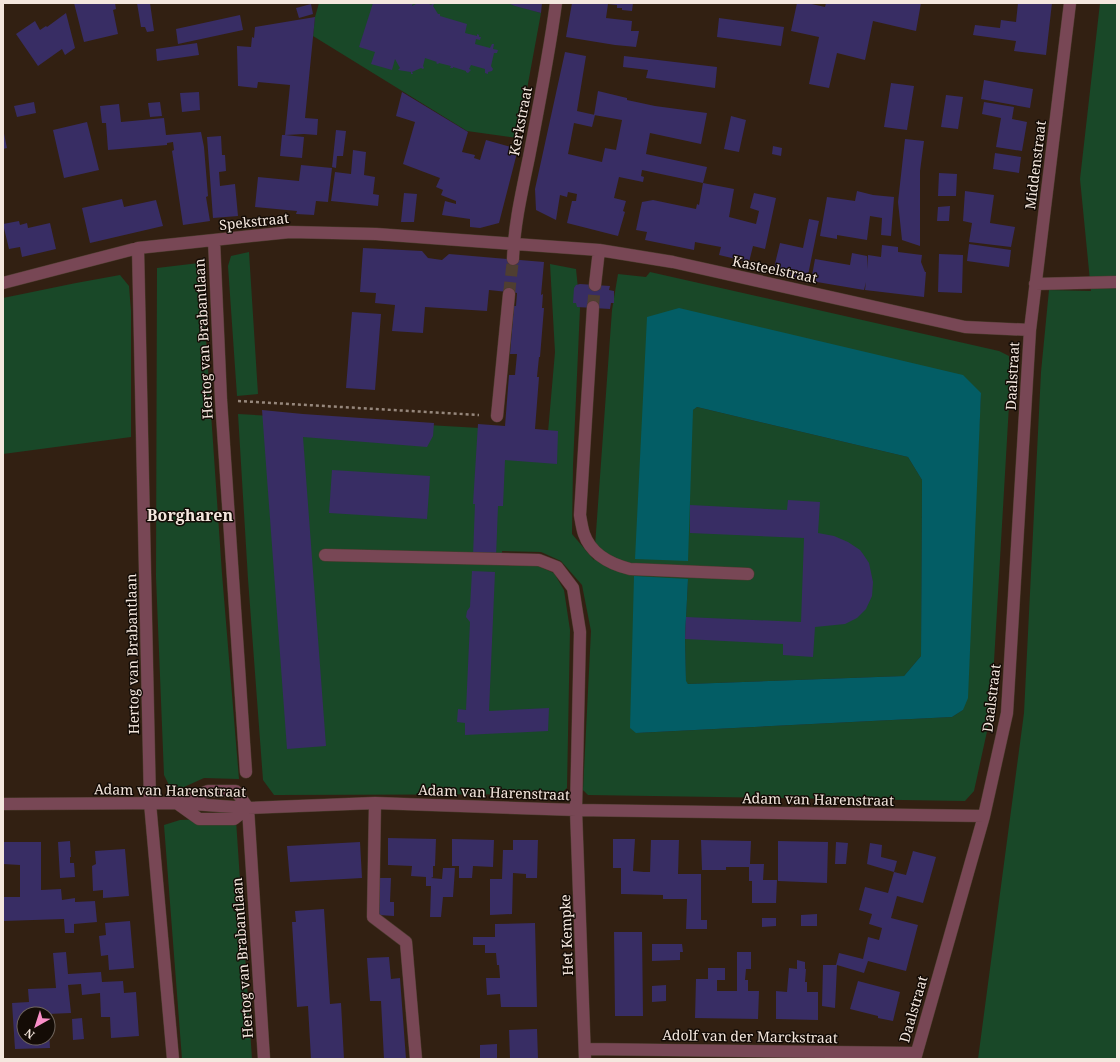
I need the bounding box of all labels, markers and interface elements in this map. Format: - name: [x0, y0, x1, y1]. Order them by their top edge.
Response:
- street label: Kerkstraat: [504, 85, 536, 157]
- street label: Middenstraat: [1020, 119, 1050, 211]
- street label: Spekstraat: [218, 208, 290, 234]
- street label: Kasteelstraat: [731, 251, 819, 287]
- street label: Hertog van Brabantlaan: [189, 258, 217, 420]
- street label: Daalstraat: [1001, 341, 1023, 411]
- district label: Borgharen: [147, 504, 234, 526]
- street label: Hertog van Brabantlaan: [121, 573, 143, 735]
- street label: Daalstraat: [977, 663, 1005, 733]
- street label: Adam van Harenstraat: [94, 779, 246, 801]
- street label: Adam van Harenstraat: [418, 780, 570, 804]
- street label: Adam van Harenstraat: [742, 788, 894, 810]
- street label: Hertog van Brabantlaan: [227, 877, 257, 1039]
- street label: Het Kempke: [555, 894, 577, 976]
- street label: Daalstraat: [894, 973, 932, 1045]
- north arrow: [16, 1006, 56, 1046]
- text: N: [21, 1025, 37, 1043]
- street label: Adolf van der Marckstraat: [662, 1025, 838, 1047]

